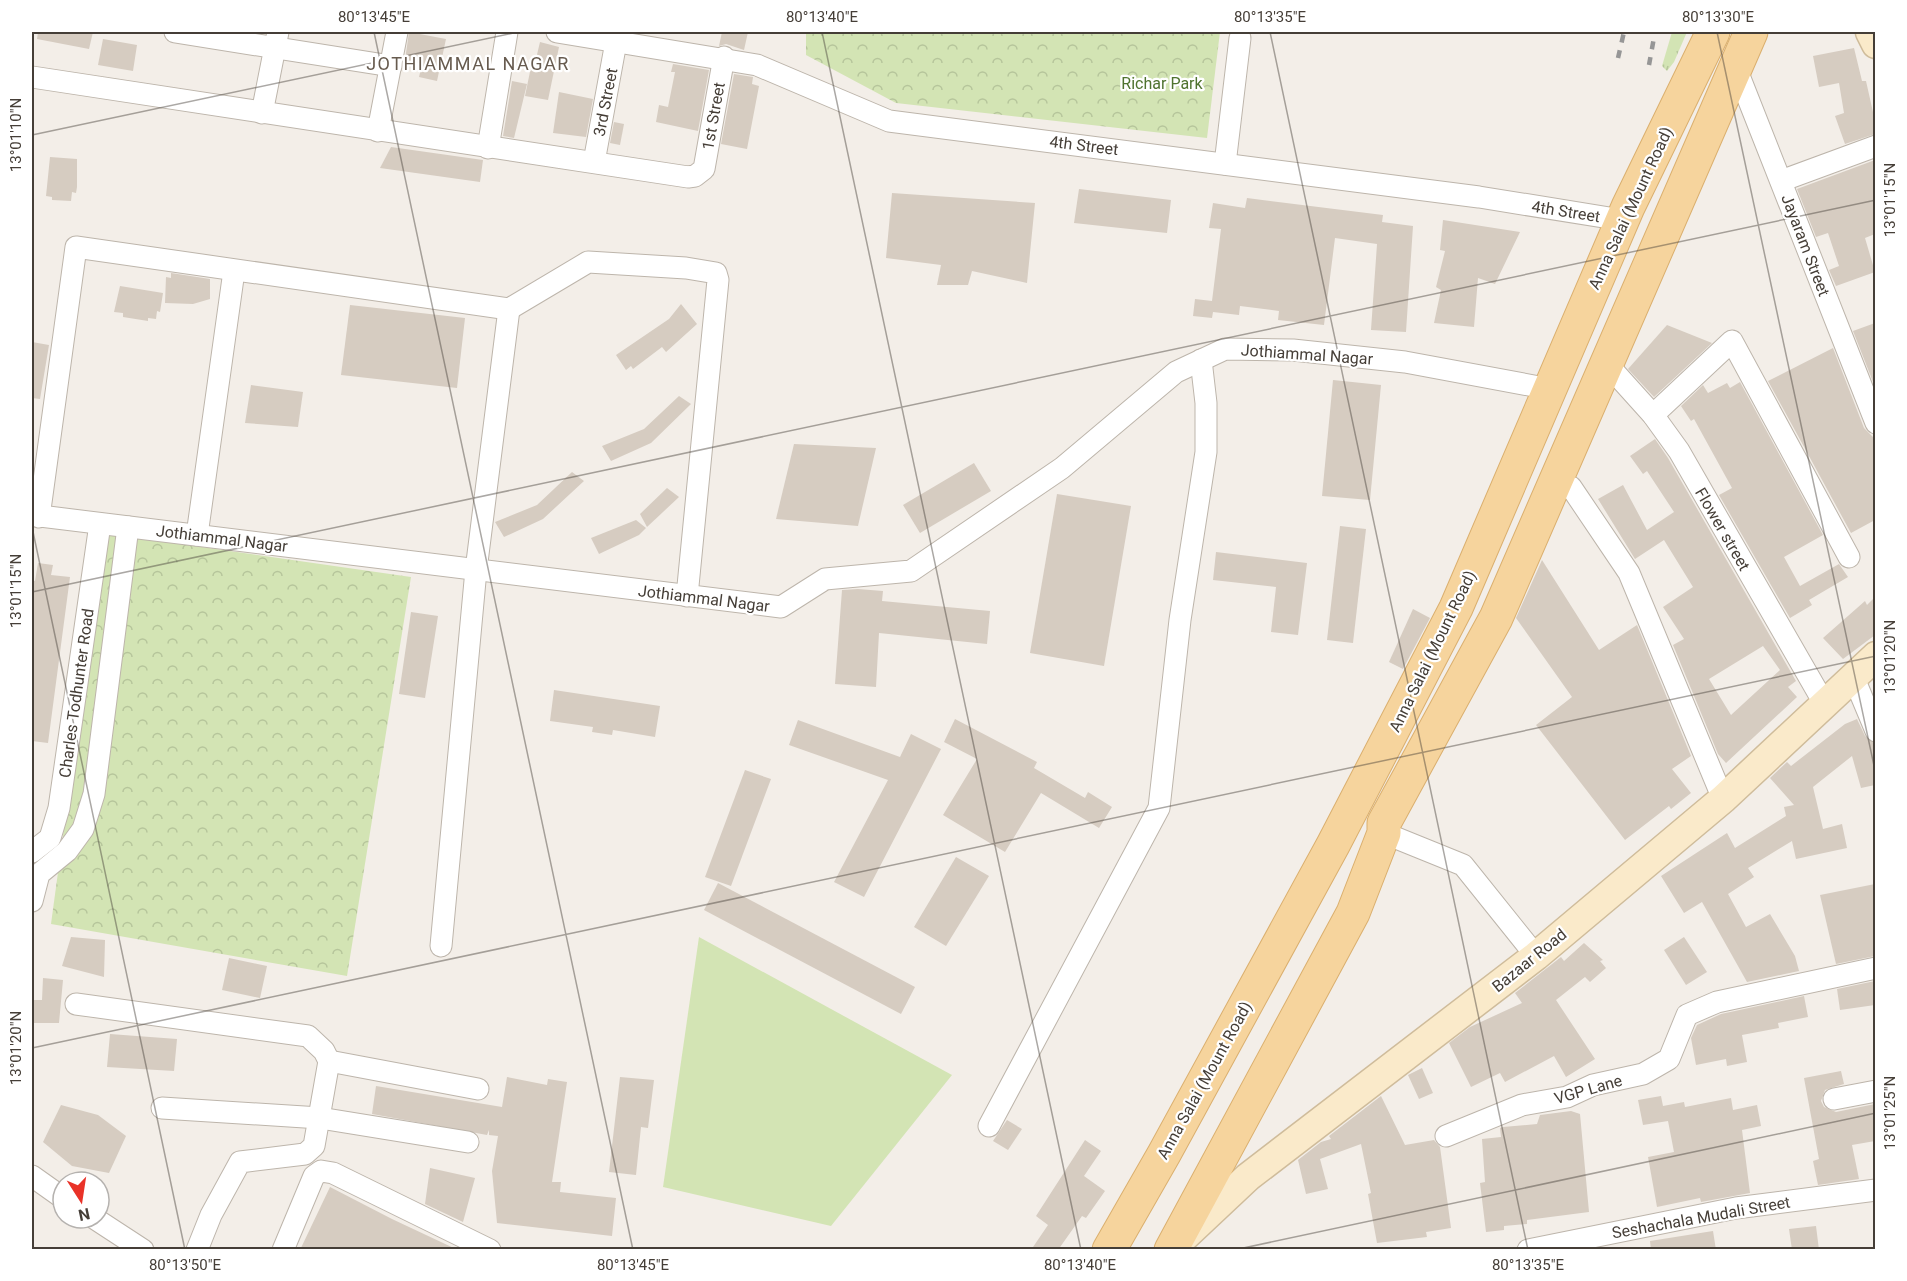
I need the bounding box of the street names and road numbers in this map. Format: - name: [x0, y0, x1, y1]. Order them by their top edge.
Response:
- street label: 3rd Street: [590, 66, 621, 138]
- street label: 1st Street: [698, 81, 729, 152]
- street label: Anna Salai (Mount Road): [1584, 124, 1676, 293]
- street label: 4th Street: [1048, 132, 1119, 159]
- street label: Jayaram Street: [1777, 192, 1834, 299]
- street label: 4th Street: [1530, 197, 1602, 226]
- street label: Jothiammal Nagar: [1240, 340, 1374, 369]
- street label: Flower street: [1691, 484, 1754, 574]
- street label: Jothiammal Nagar: [155, 521, 289, 556]
- street label: Anna Salai (Mount Road): [1385, 567, 1480, 735]
- street label: Jothiammal Nagar: [637, 581, 771, 616]
- street label: Charles Todhunter Road: [55, 607, 98, 779]
- street label: Bazaar Road: [1488, 925, 1570, 996]
- street label: Anna Salai (Mount Road): [1153, 998, 1256, 1162]
- street label: VGP Lane: [1552, 1071, 1624, 1108]
- street label: Seshachala Mudali Street: [1610, 1192, 1792, 1243]

